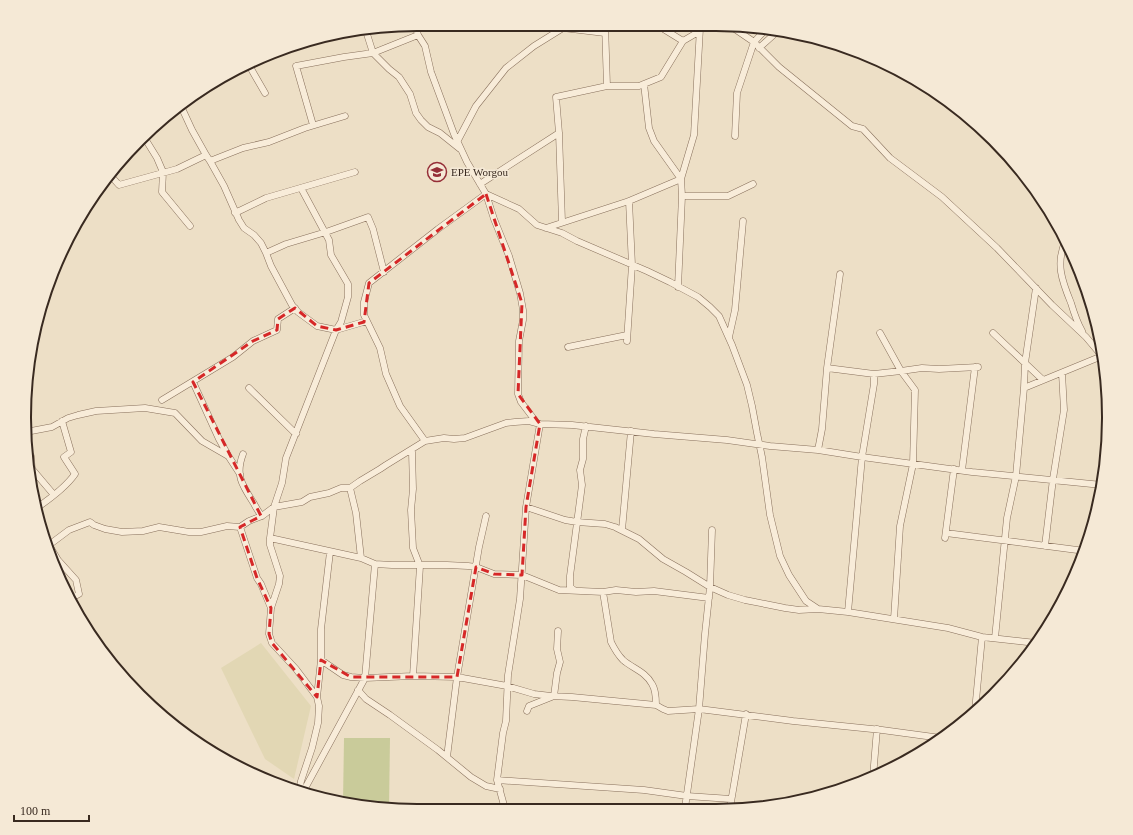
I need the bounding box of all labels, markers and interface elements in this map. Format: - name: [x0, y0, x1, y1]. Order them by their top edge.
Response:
- school or university icon: EPE Worgou: [426, 161, 448, 183]
- place label: EPE Worgou: [451, 166, 509, 178]
- scale bar: [14, 797, 89, 823]
- text: 100 m: [20, 804, 51, 818]

